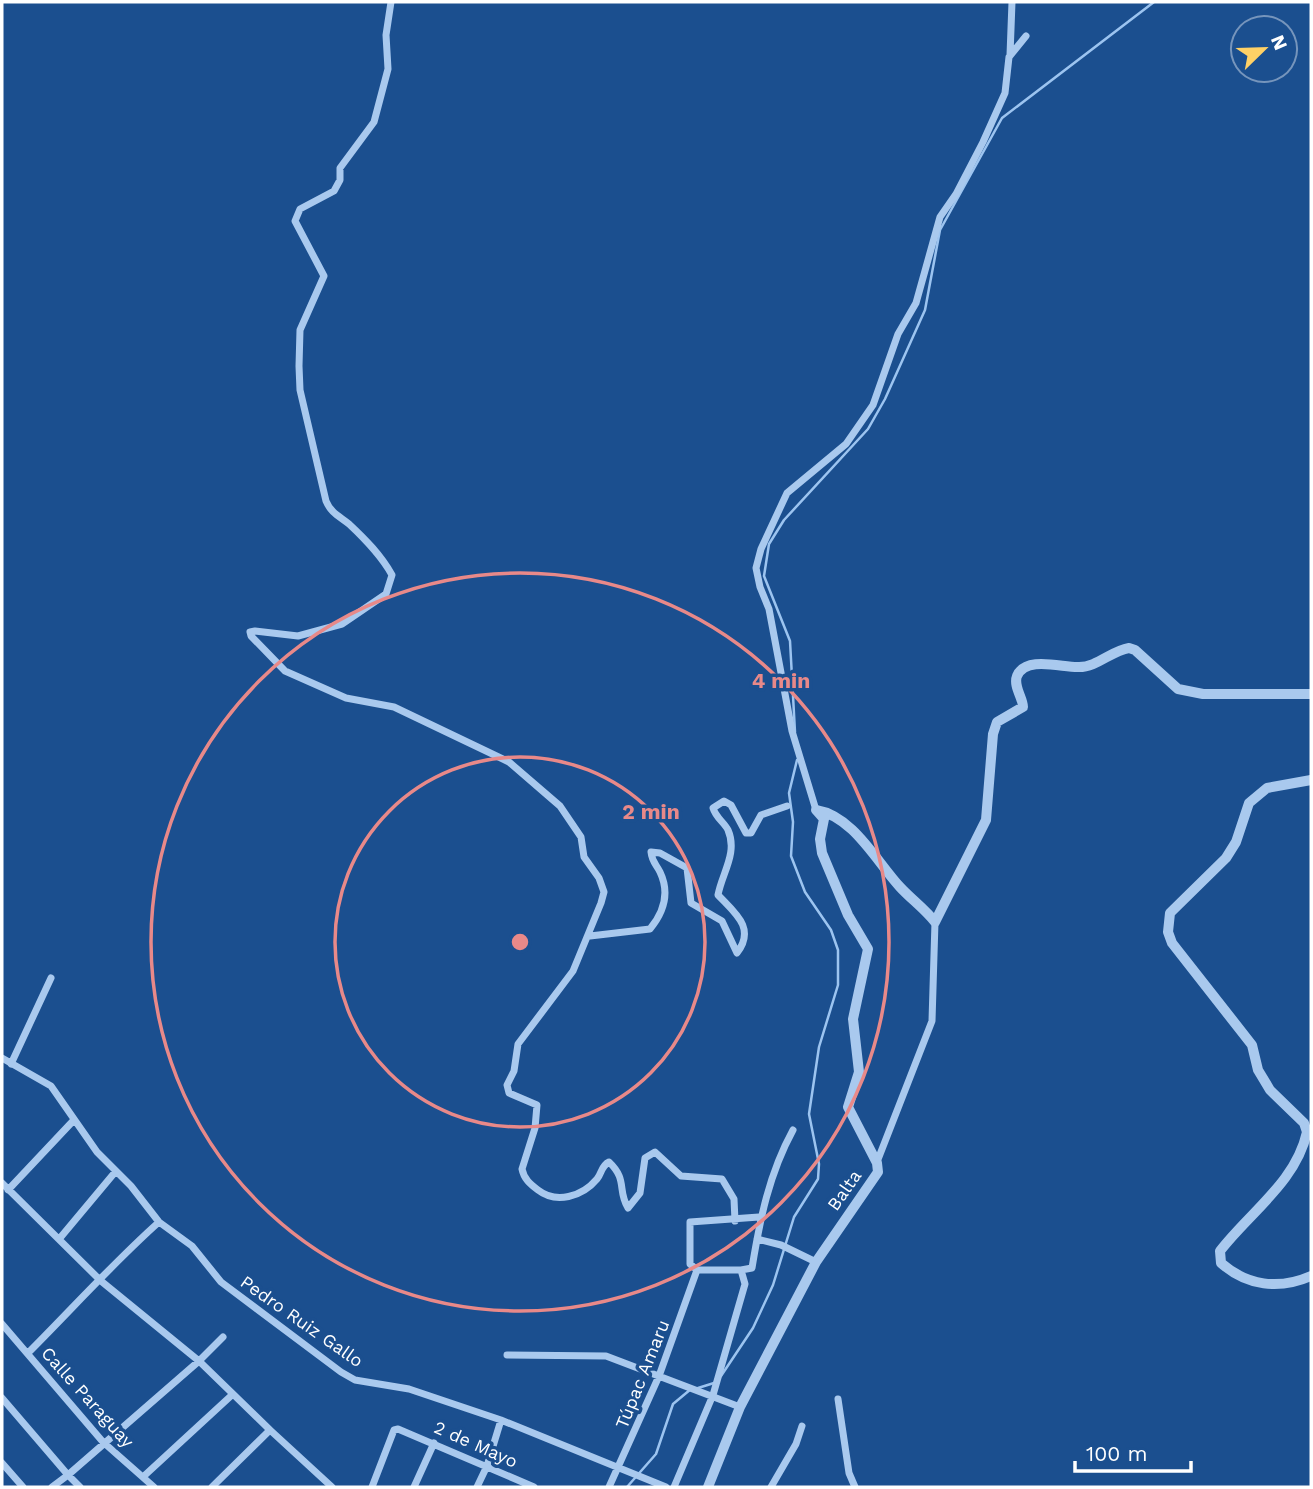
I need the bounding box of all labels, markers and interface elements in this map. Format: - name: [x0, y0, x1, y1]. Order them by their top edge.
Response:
- north arrow: [1229, 14, 1299, 84]
- text: N: [1266, 32, 1293, 54]
- text: 4 min: [752, 668, 810, 693]
- text: 2 min: [622, 799, 680, 824]
- centre of rings: [508, 930, 532, 954]
- street label: Balta: [823, 1166, 865, 1214]
- street label: Pedro Ruiz Gallo: [237, 1271, 367, 1371]
- street label: Túpac Amaru: [611, 1317, 673, 1431]
- street label: Calle Paraguay: [37, 1342, 139, 1452]
- street label: 2 de Mayo: [431, 1416, 521, 1472]
- scale bar: [1075, 1430, 1190, 1474]
- text: 100 m: [1086, 1441, 1148, 1466]

